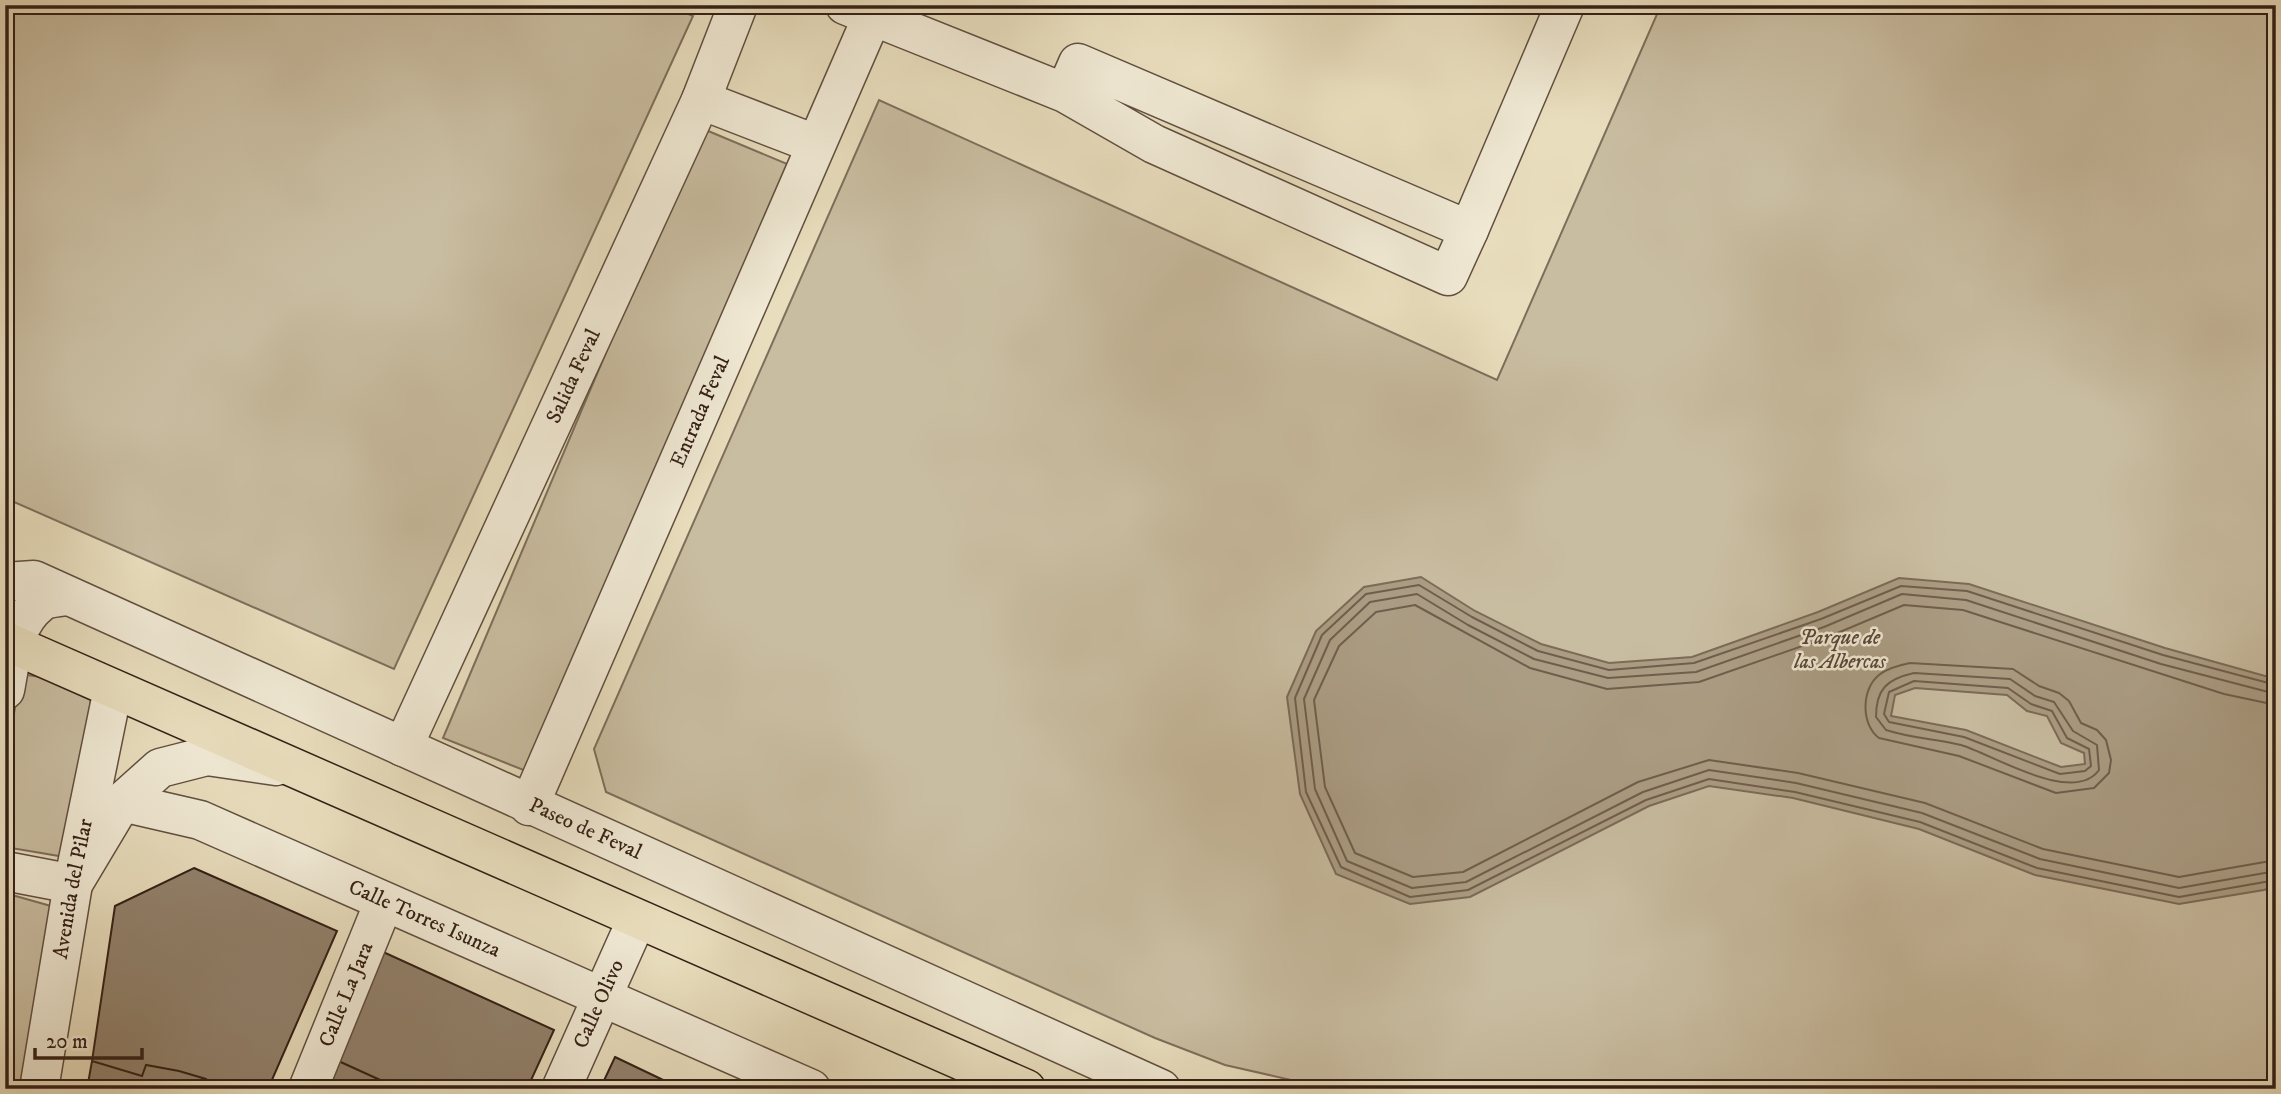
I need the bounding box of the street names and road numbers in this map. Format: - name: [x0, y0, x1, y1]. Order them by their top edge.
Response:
- street label: Salida Feval: [541, 324, 607, 428]
- street label: Entrada Feval: [665, 351, 736, 471]
- street label: Paseo de Feval: [525, 792, 646, 866]
- street label: Avenida del Pilar: [48, 816, 99, 961]
- street label: Calle Torres Isunza: [344, 874, 504, 964]
- street label: Calle La Jara: [313, 938, 379, 1051]
- street label: Calle Olivo: [568, 956, 630, 1053]

